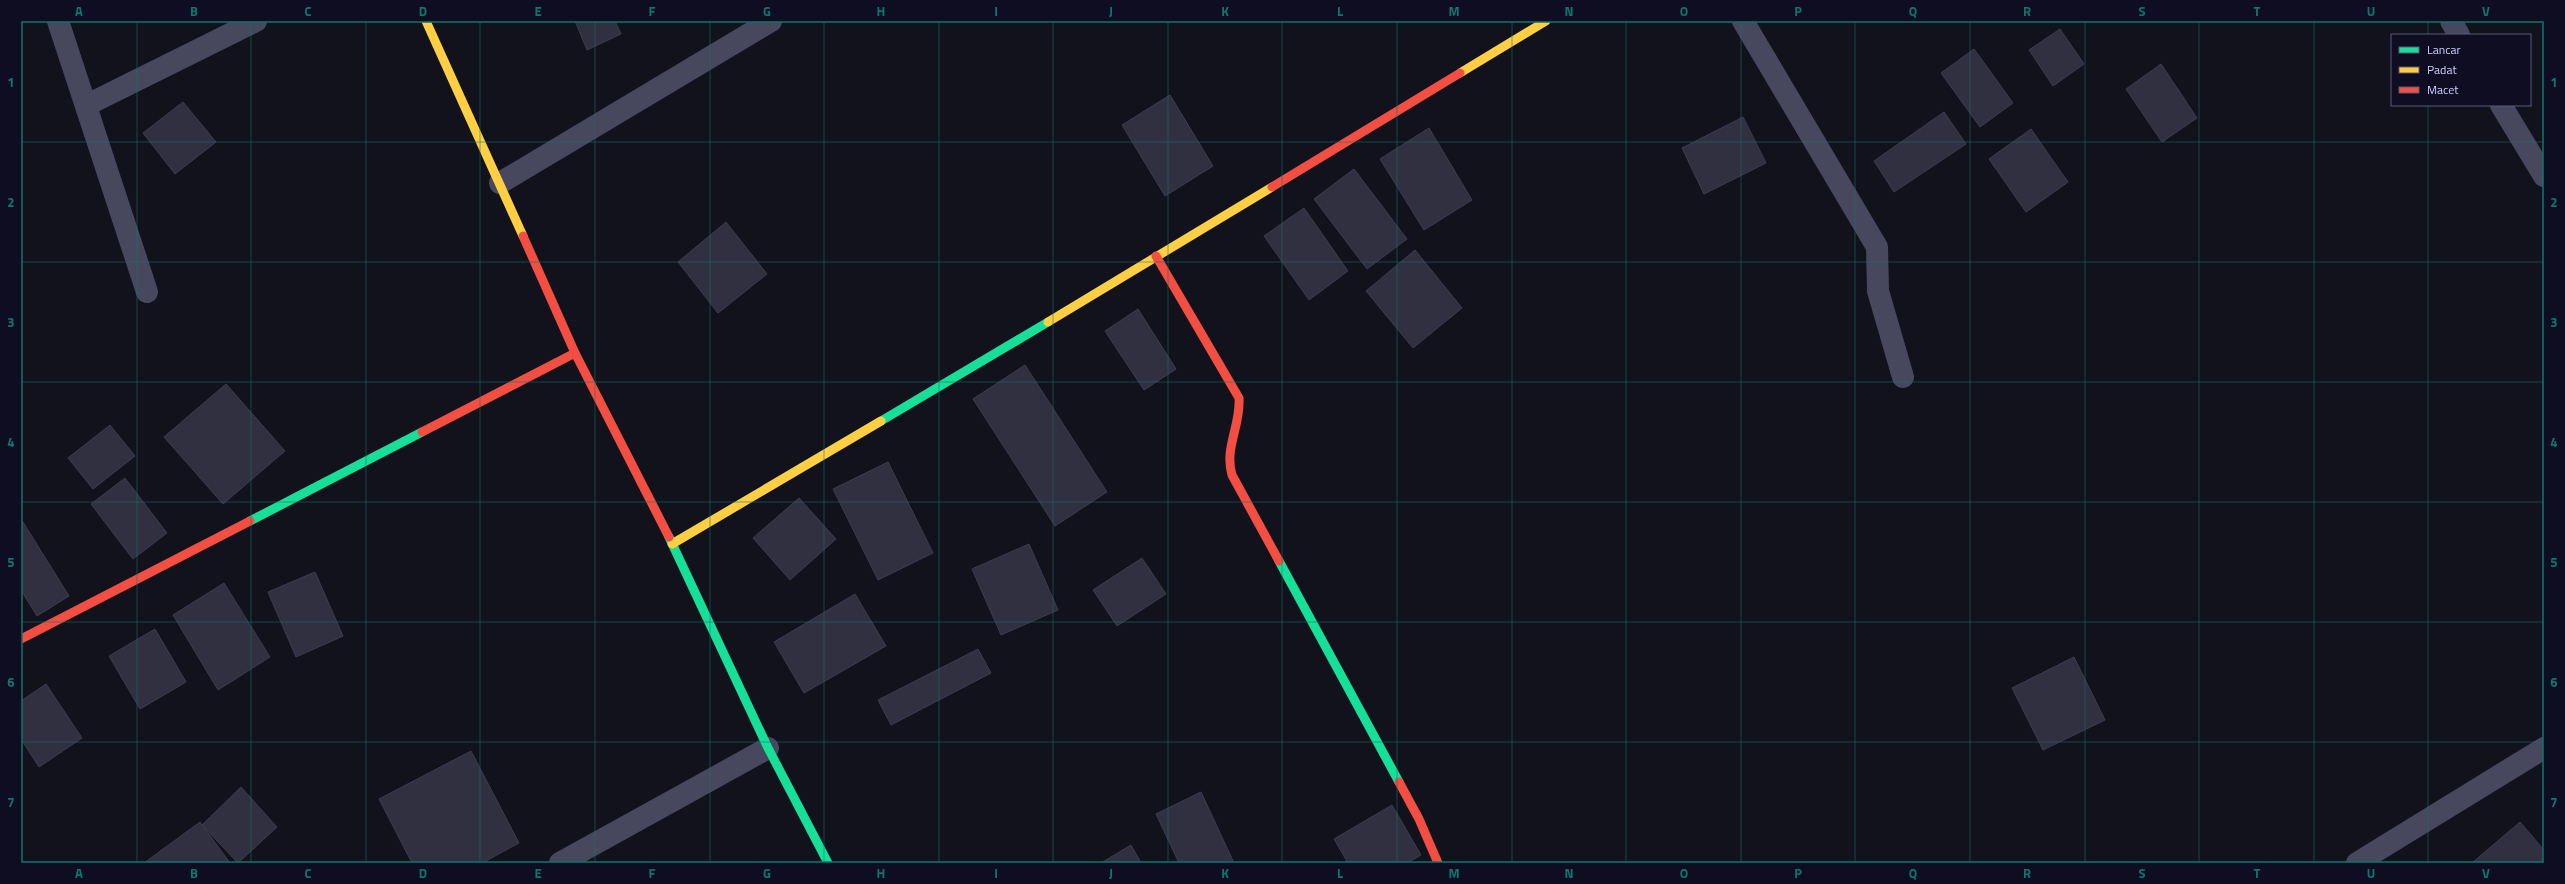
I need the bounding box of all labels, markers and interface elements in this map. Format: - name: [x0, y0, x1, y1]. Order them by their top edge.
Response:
- text: A: [75, 1, 83, 21]
- text: B: [190, 1, 198, 21]
- text: C: [304, 1, 312, 21]
- text: D: [419, 1, 427, 21]
- text: E: [534, 1, 542, 21]
- text: F: [649, 1, 656, 21]
- text: G: [763, 1, 771, 21]
- text: H: [877, 1, 885, 21]
- text: I: [994, 1, 998, 21]
- text: J: [1109, 1, 1113, 21]
- text: K: [1221, 1, 1229, 21]
- text: L: [1337, 1, 1343, 21]
- text: M: [1448, 1, 1460, 21]
- text: N: [1564, 1, 1574, 21]
- text: O: [1680, 1, 1688, 21]
- text: P: [1794, 1, 1802, 21]
- text: Q: [1909, 1, 1917, 21]
- text: R: [2023, 1, 2031, 21]
- text: S: [2138, 1, 2146, 21]
- text: T: [2254, 1, 2261, 21]
- text: U: [2367, 1, 2375, 21]
- text: V: [2482, 1, 2490, 21]
- legend: [2391, 34, 2531, 106]
- text: Lancar: [2427, 40, 2461, 59]
- text: Padat: [2427, 60, 2457, 79]
- text: 1: [7, 72, 15, 92]
- text: 1: [2550, 72, 2558, 92]
- text: Macet: [2427, 80, 2459, 99]
- text: 2: [7, 192, 15, 212]
- text: 2: [2550, 192, 2558, 212]
- text: 3: [7, 312, 15, 332]
- text: 3: [2550, 312, 2558, 332]
- text: 4: [7, 432, 15, 452]
- text: 4: [2550, 432, 2558, 452]
- text: 5: [7, 552, 15, 572]
- text: 5: [2550, 552, 2558, 572]
- text: 6: [7, 672, 15, 692]
- text: 6: [2550, 672, 2558, 692]
- text: 7: [7, 792, 15, 812]
- text: 7: [2550, 792, 2558, 812]
- text: A: [75, 863, 83, 883]
- text: B: [190, 863, 198, 883]
- text: C: [304, 863, 312, 883]
- text: D: [419, 863, 427, 883]
- text: E: [534, 863, 542, 883]
- text: F: [649, 863, 656, 883]
- text: G: [763, 863, 771, 883]
- text: H: [877, 863, 885, 883]
- text: I: [994, 863, 998, 883]
- text: J: [1109, 863, 1113, 883]
- text: K: [1221, 863, 1229, 883]
- text: L: [1337, 863, 1343, 883]
- text: M: [1448, 863, 1460, 883]
- text: N: [1564, 863, 1574, 883]
- text: O: [1680, 863, 1688, 883]
- text: P: [1794, 863, 1802, 883]
- text: Q: [1909, 863, 1917, 883]
- text: R: [2023, 863, 2031, 883]
- text: S: [2138, 863, 2146, 883]
- text: T: [2254, 863, 2261, 883]
- text: U: [2367, 863, 2375, 883]
- text: V: [2482, 863, 2490, 883]

